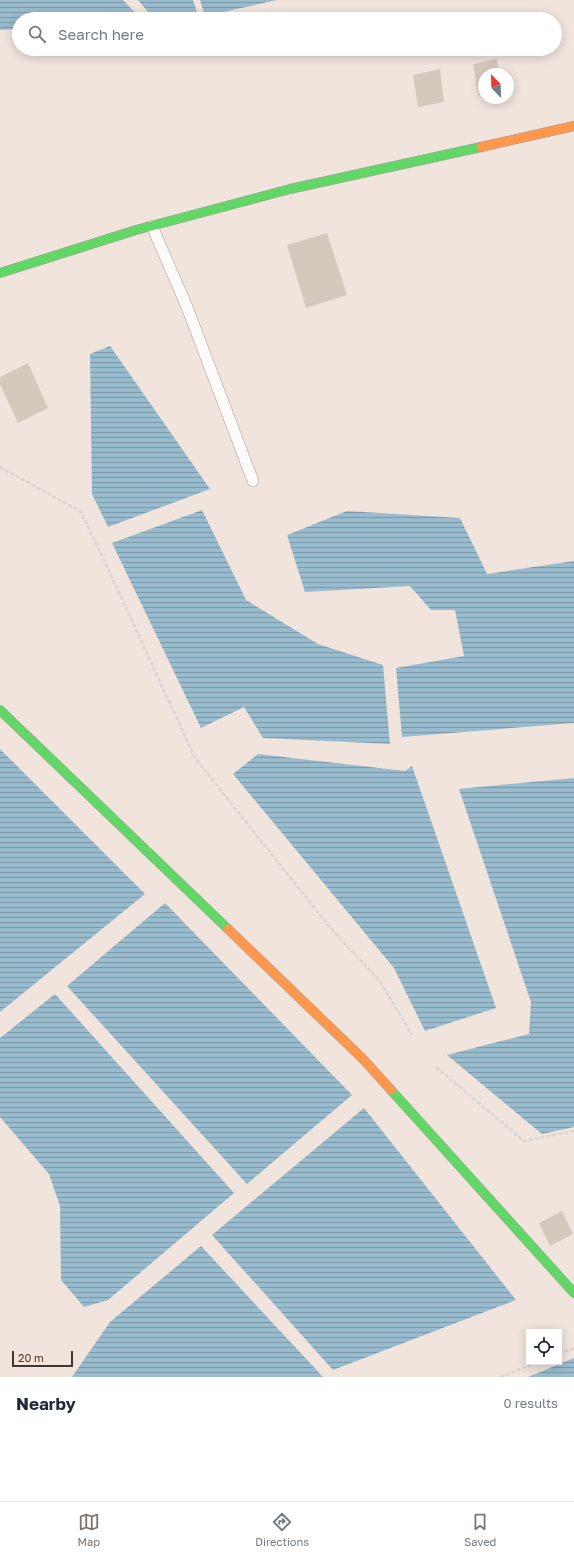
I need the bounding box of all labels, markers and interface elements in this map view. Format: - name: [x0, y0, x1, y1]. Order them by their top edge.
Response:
- search box: [12, 12, 562, 56]
- icon: search: [26, 23, 48, 45]
- text: Search here: [58, 25, 144, 43]
- north arrow: [478, 68, 514, 104]
- map controls: [526, 1329, 562, 1365]
- button: locate: [526, 1329, 562, 1365]
- scale bar: [12, 1349, 73, 1368]
- text: 20 m: [18, 1351, 44, 1364]
- text: Nearby: [16, 1393, 76, 1414]
- text: 0 results: [503, 1395, 558, 1411]
- tab: Map: [78, 1511, 100, 1548]
- tab: Directions: [255, 1511, 309, 1548]
- tab: Saved: [464, 1511, 496, 1548]

